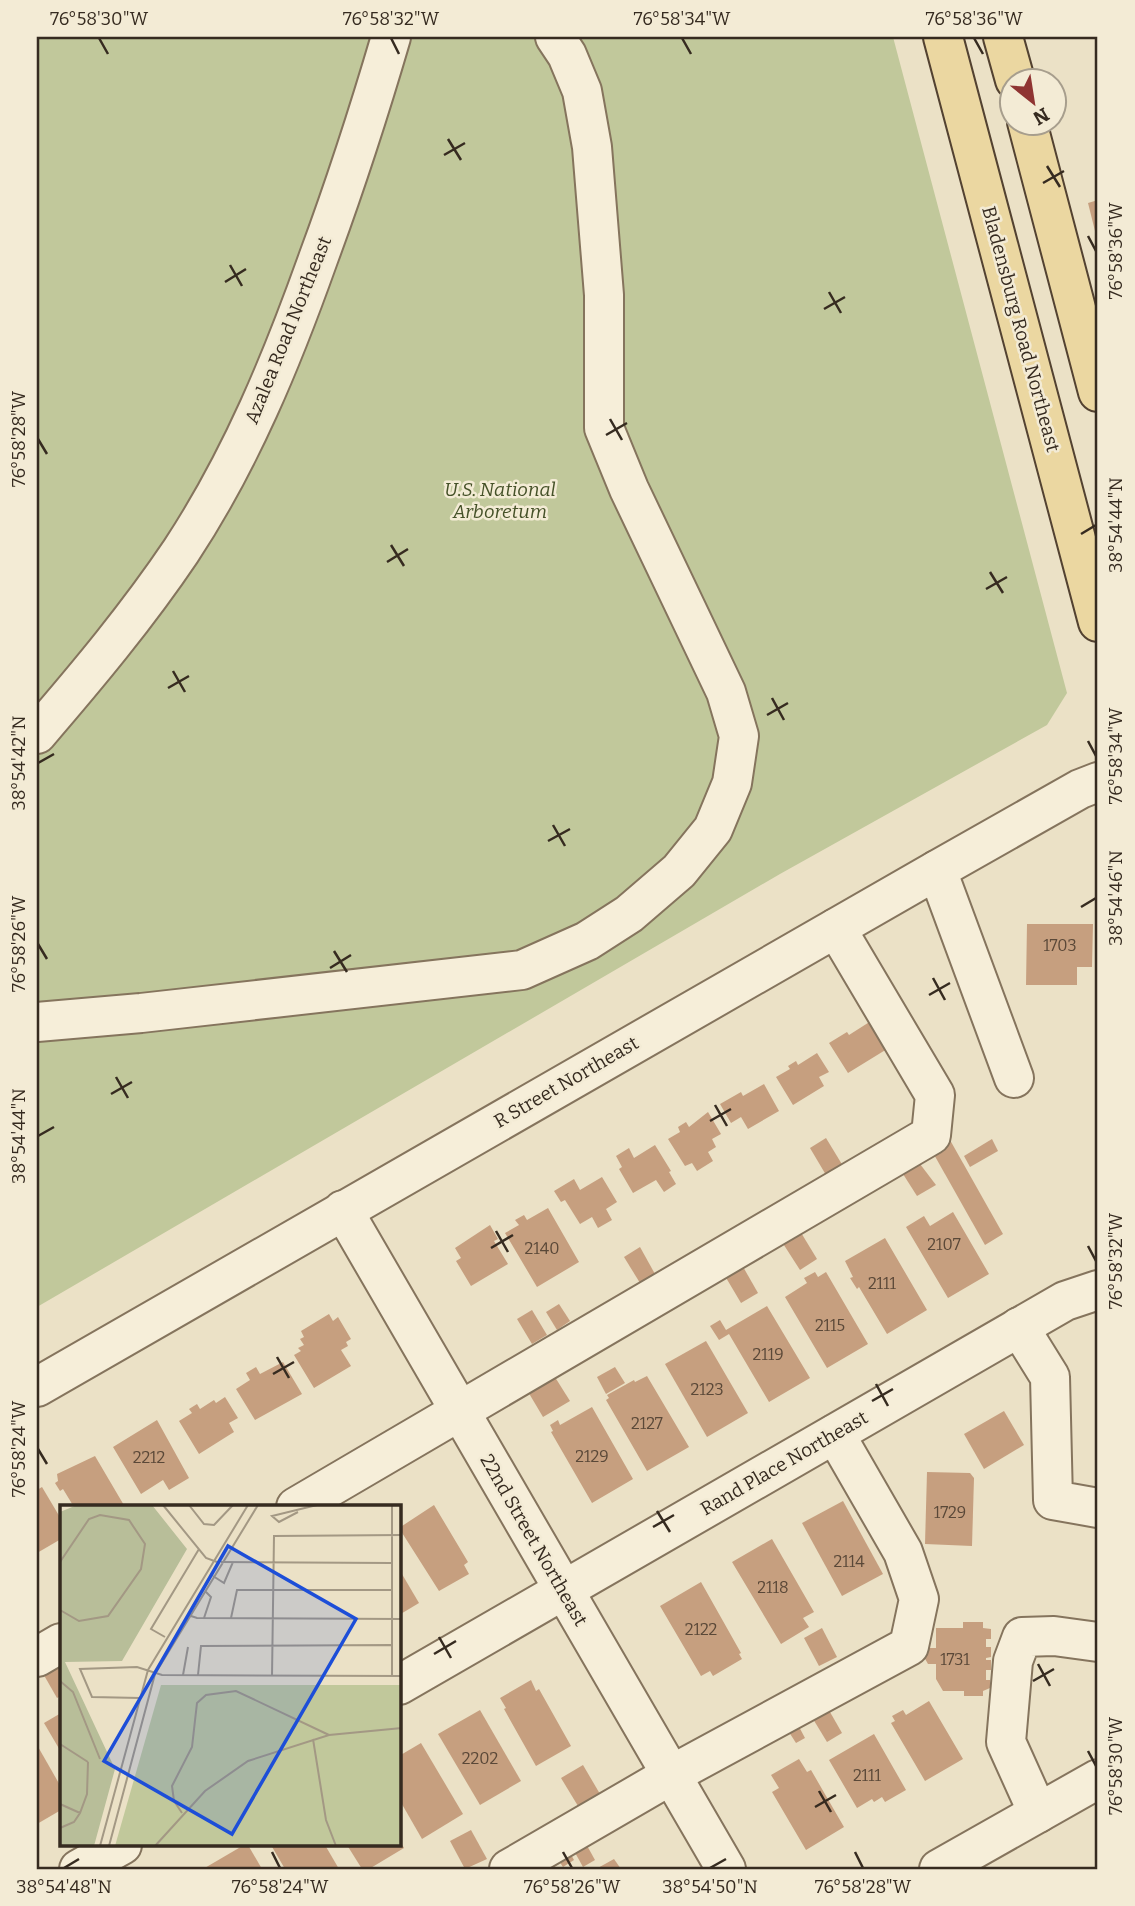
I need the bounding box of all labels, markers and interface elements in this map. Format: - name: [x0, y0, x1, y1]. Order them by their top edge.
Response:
- text: 76°58'30"W: [50, 8, 149, 30]
- text: 76°58'32"W: [343, 8, 440, 30]
- text: 76°58'34"W: [633, 8, 731, 30]
- text: 76°58'36"W: [925, 8, 1023, 30]
- north arrow: [998, 66, 1068, 136]
- text: N: [1029, 103, 1053, 130]
- text: 76°58'36"W: [1105, 202, 1127, 300]
- street label: Bladensburg Road Northeast: [977, 204, 1065, 454]
- street label: Azalea Road Northeast: [240, 233, 336, 427]
- text: 76°58'28"W: [8, 390, 30, 487]
- text: 38°54'44"N: [1105, 477, 1127, 573]
- park label: U.S. National Arboretum: [444, 478, 556, 523]
- text: 76°58'34"W: [1105, 707, 1127, 805]
- text: 38°54'42"N: [8, 716, 30, 810]
- text: 38°54'46"N: [1105, 850, 1127, 946]
- text: 76°58'26"W: [8, 895, 30, 992]
- house number: 1703: [1043, 936, 1077, 955]
- street label: R Street Northeast: [490, 1031, 642, 1133]
- text: 38°54'44"N: [8, 1088, 30, 1184]
- text: 76°58'32"W: [1105, 1212, 1127, 1309]
- house number: 2107: [927, 1235, 961, 1254]
- house number: 2140: [525, 1239, 559, 1258]
- house number: 2111: [868, 1274, 897, 1293]
- house number: 2115: [815, 1316, 845, 1335]
- house number: 2119: [752, 1345, 784, 1364]
- house number: 2123: [690, 1380, 724, 1399]
- text: 76°58'24"W: [8, 1400, 30, 1497]
- street label: Rand Place Northeast: [696, 1406, 872, 1520]
- house number: 2127: [631, 1414, 663, 1433]
- house number: 2129: [575, 1447, 609, 1466]
- house number: 2212: [133, 1448, 165, 1467]
- street label: 22nd Street Northeast: [475, 1450, 593, 1630]
- house number: 1729: [934, 1503, 966, 1522]
- inset map: [60, 1505, 401, 1846]
- house number: 2114: [833, 1552, 865, 1571]
- house number: 2118: [757, 1578, 789, 1597]
- house number: 2122: [685, 1620, 717, 1639]
- house number: 1731: [940, 1650, 970, 1669]
- text: 76°58'30"W: [1105, 1716, 1127, 1815]
- house number: 2202: [462, 1749, 498, 1768]
- house number: 2111: [853, 1766, 882, 1785]
- text: 38°54'48"N: [16, 1876, 112, 1898]
- text: 76°58'24"W: [232, 1876, 329, 1898]
- text: 76°58'26"W: [524, 1876, 621, 1898]
- text: 38°54'50"N: [662, 1876, 758, 1898]
- text: 76°58'28"W: [815, 1876, 912, 1898]

